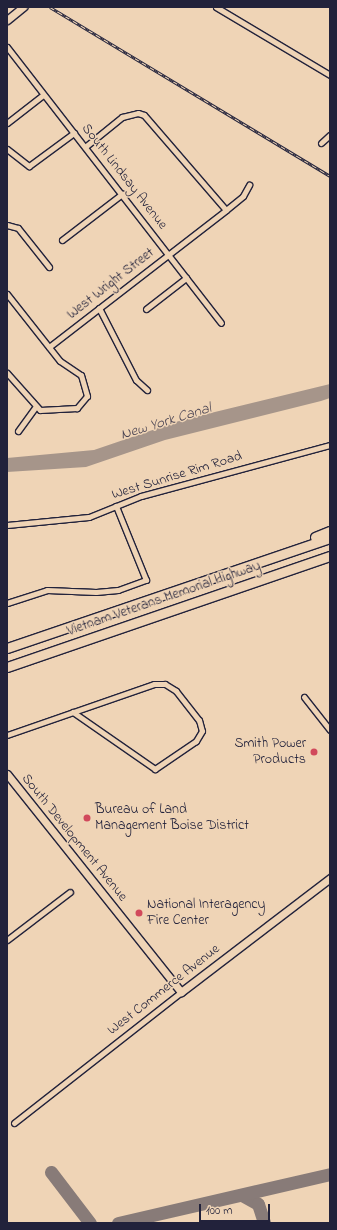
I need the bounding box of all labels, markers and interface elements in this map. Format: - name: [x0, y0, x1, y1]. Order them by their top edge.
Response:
- street label: South Lindsay Avenue: [78, 121, 170, 233]
- street label: West Wright Street: [64, 245, 158, 323]
- water label: New York Canal: [118, 400, 214, 444]
- street label: West Sunrise Rim Road: [110, 448, 244, 504]
- street label: Vietnam Veterans Memorial Highway: [65, 558, 263, 640]
- place label: Smith Power Products: [234, 736, 306, 768]
- marker: Smith Power Products: [309, 747, 319, 757]
- street label: South Development Avenue: [17, 771, 131, 905]
- place label: Bureau of Land Management Boise District: [95, 802, 249, 834]
- marker: Bureau of Land Management Boise District: [82, 813, 92, 823]
- place label: National Interagency Fire Center: [147, 897, 265, 930]
- marker: National Interagency Fire Center: [134, 908, 144, 918]
- street label: West Commerce Avenue: [105, 941, 223, 1039]
- scale bar: [201, 1196, 272, 1222]
- text: 100 m: [206, 1202, 233, 1220]

